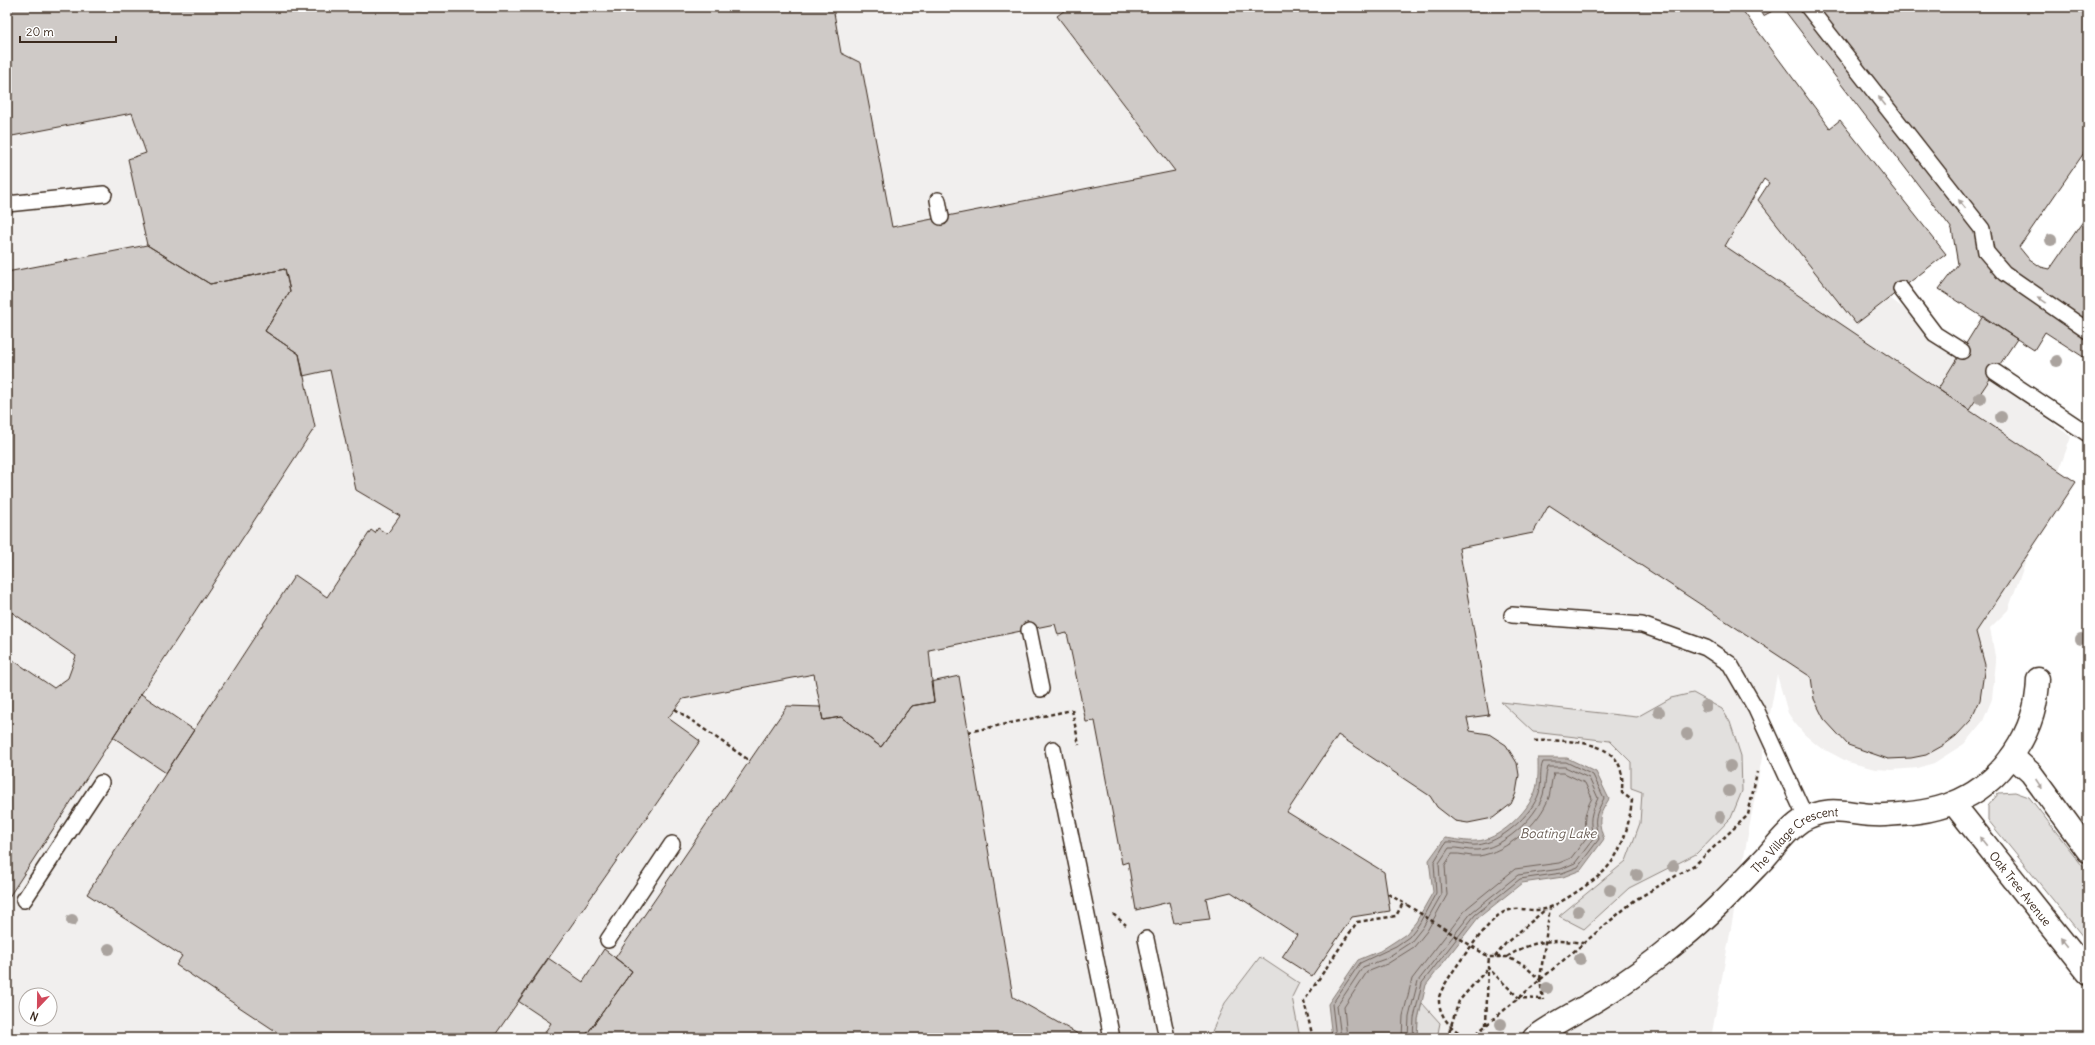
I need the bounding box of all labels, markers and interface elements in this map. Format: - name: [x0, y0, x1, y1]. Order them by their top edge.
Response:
- scale bar: [20, 18, 116, 44]
- text: 20 m: [26, 24, 54, 39]
- one-way arrow: [1877, 96, 1886, 107]
- one-way arrow: [1958, 198, 1966, 209]
- one-way arrow: [2037, 296, 2048, 304]
- one-way arrow: [2035, 779, 2043, 789]
- street label: The Village Crescent: [1747, 804, 1839, 876]
- water label: Boating Lake: [1520, 825, 1597, 842]
- one-way arrow: [1979, 835, 1987, 846]
- street label: Oak Tree Avenue: [1987, 848, 2055, 929]
- one-way arrow: [2059, 937, 2068, 948]
- north arrow: [18, 987, 58, 1027]
- text: N: [28, 1008, 40, 1024]

